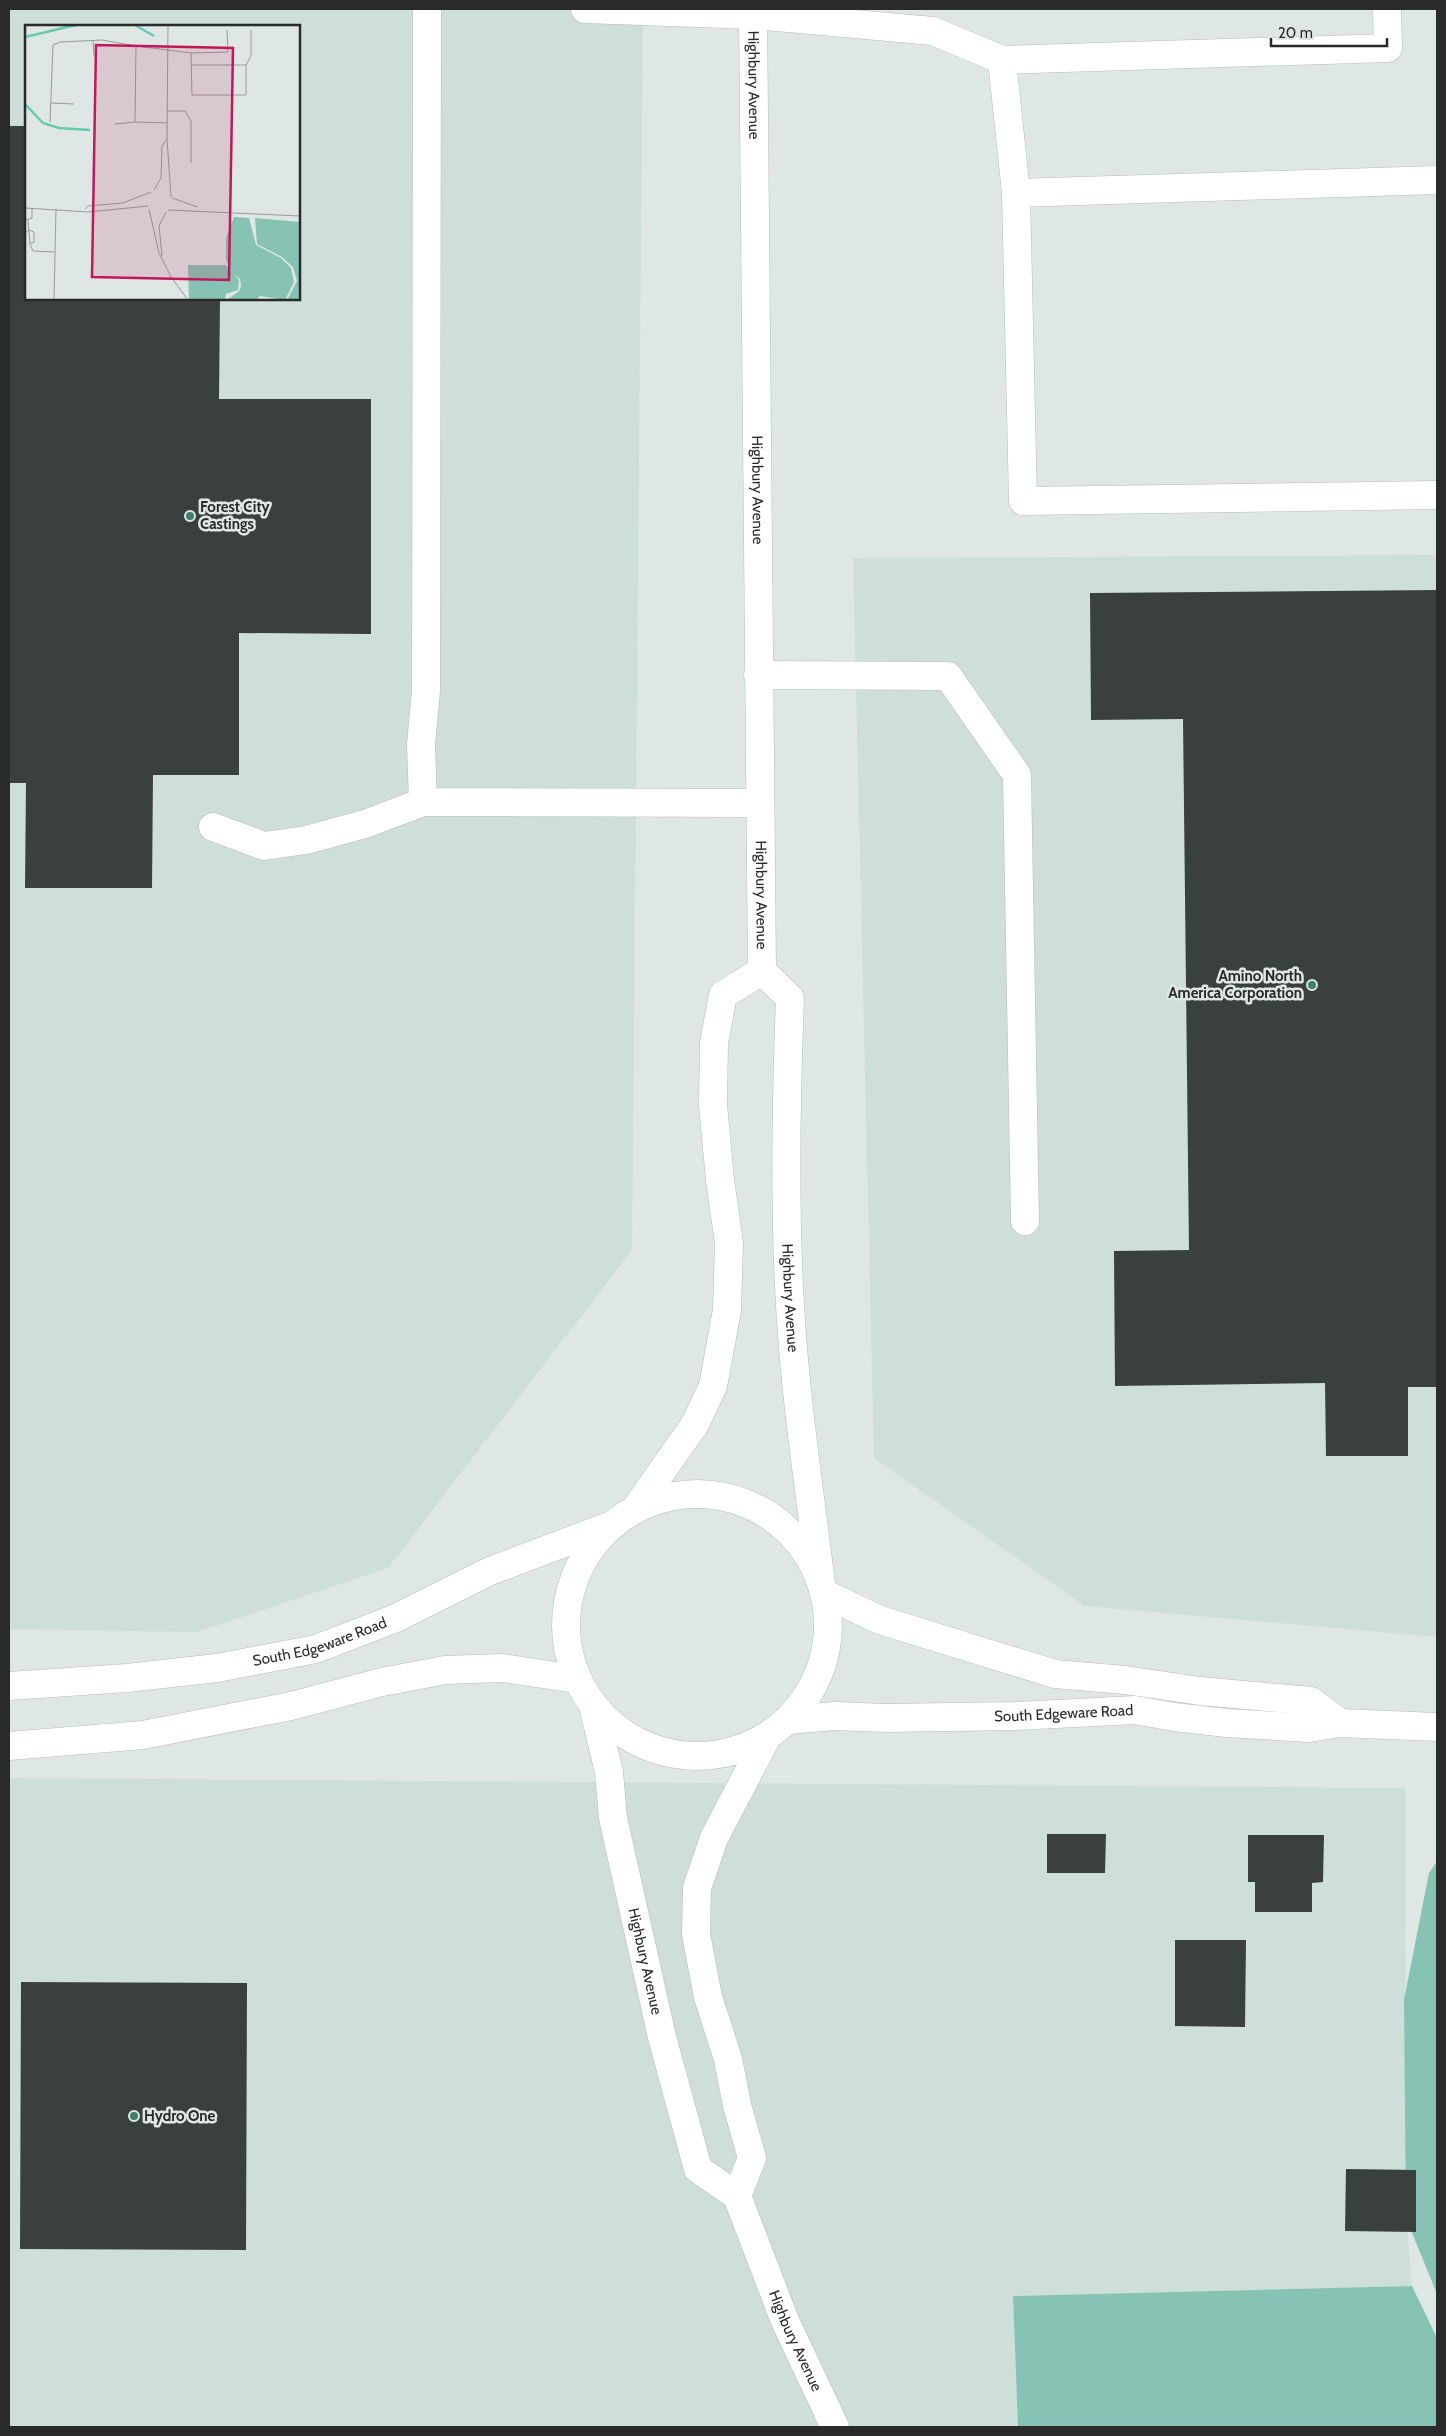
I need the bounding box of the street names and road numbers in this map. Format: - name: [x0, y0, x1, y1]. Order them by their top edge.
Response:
- street label: Highbury Avenue: [744, 31, 763, 140]
- street label: Highbury Avenue: [748, 435, 767, 545]
- street label: Highbury Avenue: [752, 840, 771, 950]
- street label: Highbury Avenue: [778, 1243, 802, 1353]
- street label: South Edgeware Road: [251, 1614, 389, 1670]
- street label: South Edgeware Road: [994, 1701, 1134, 1725]
- street label: Highbury Avenue: [624, 1906, 666, 2017]
- street label: Highbury Avenue: [765, 2288, 826, 2395]

